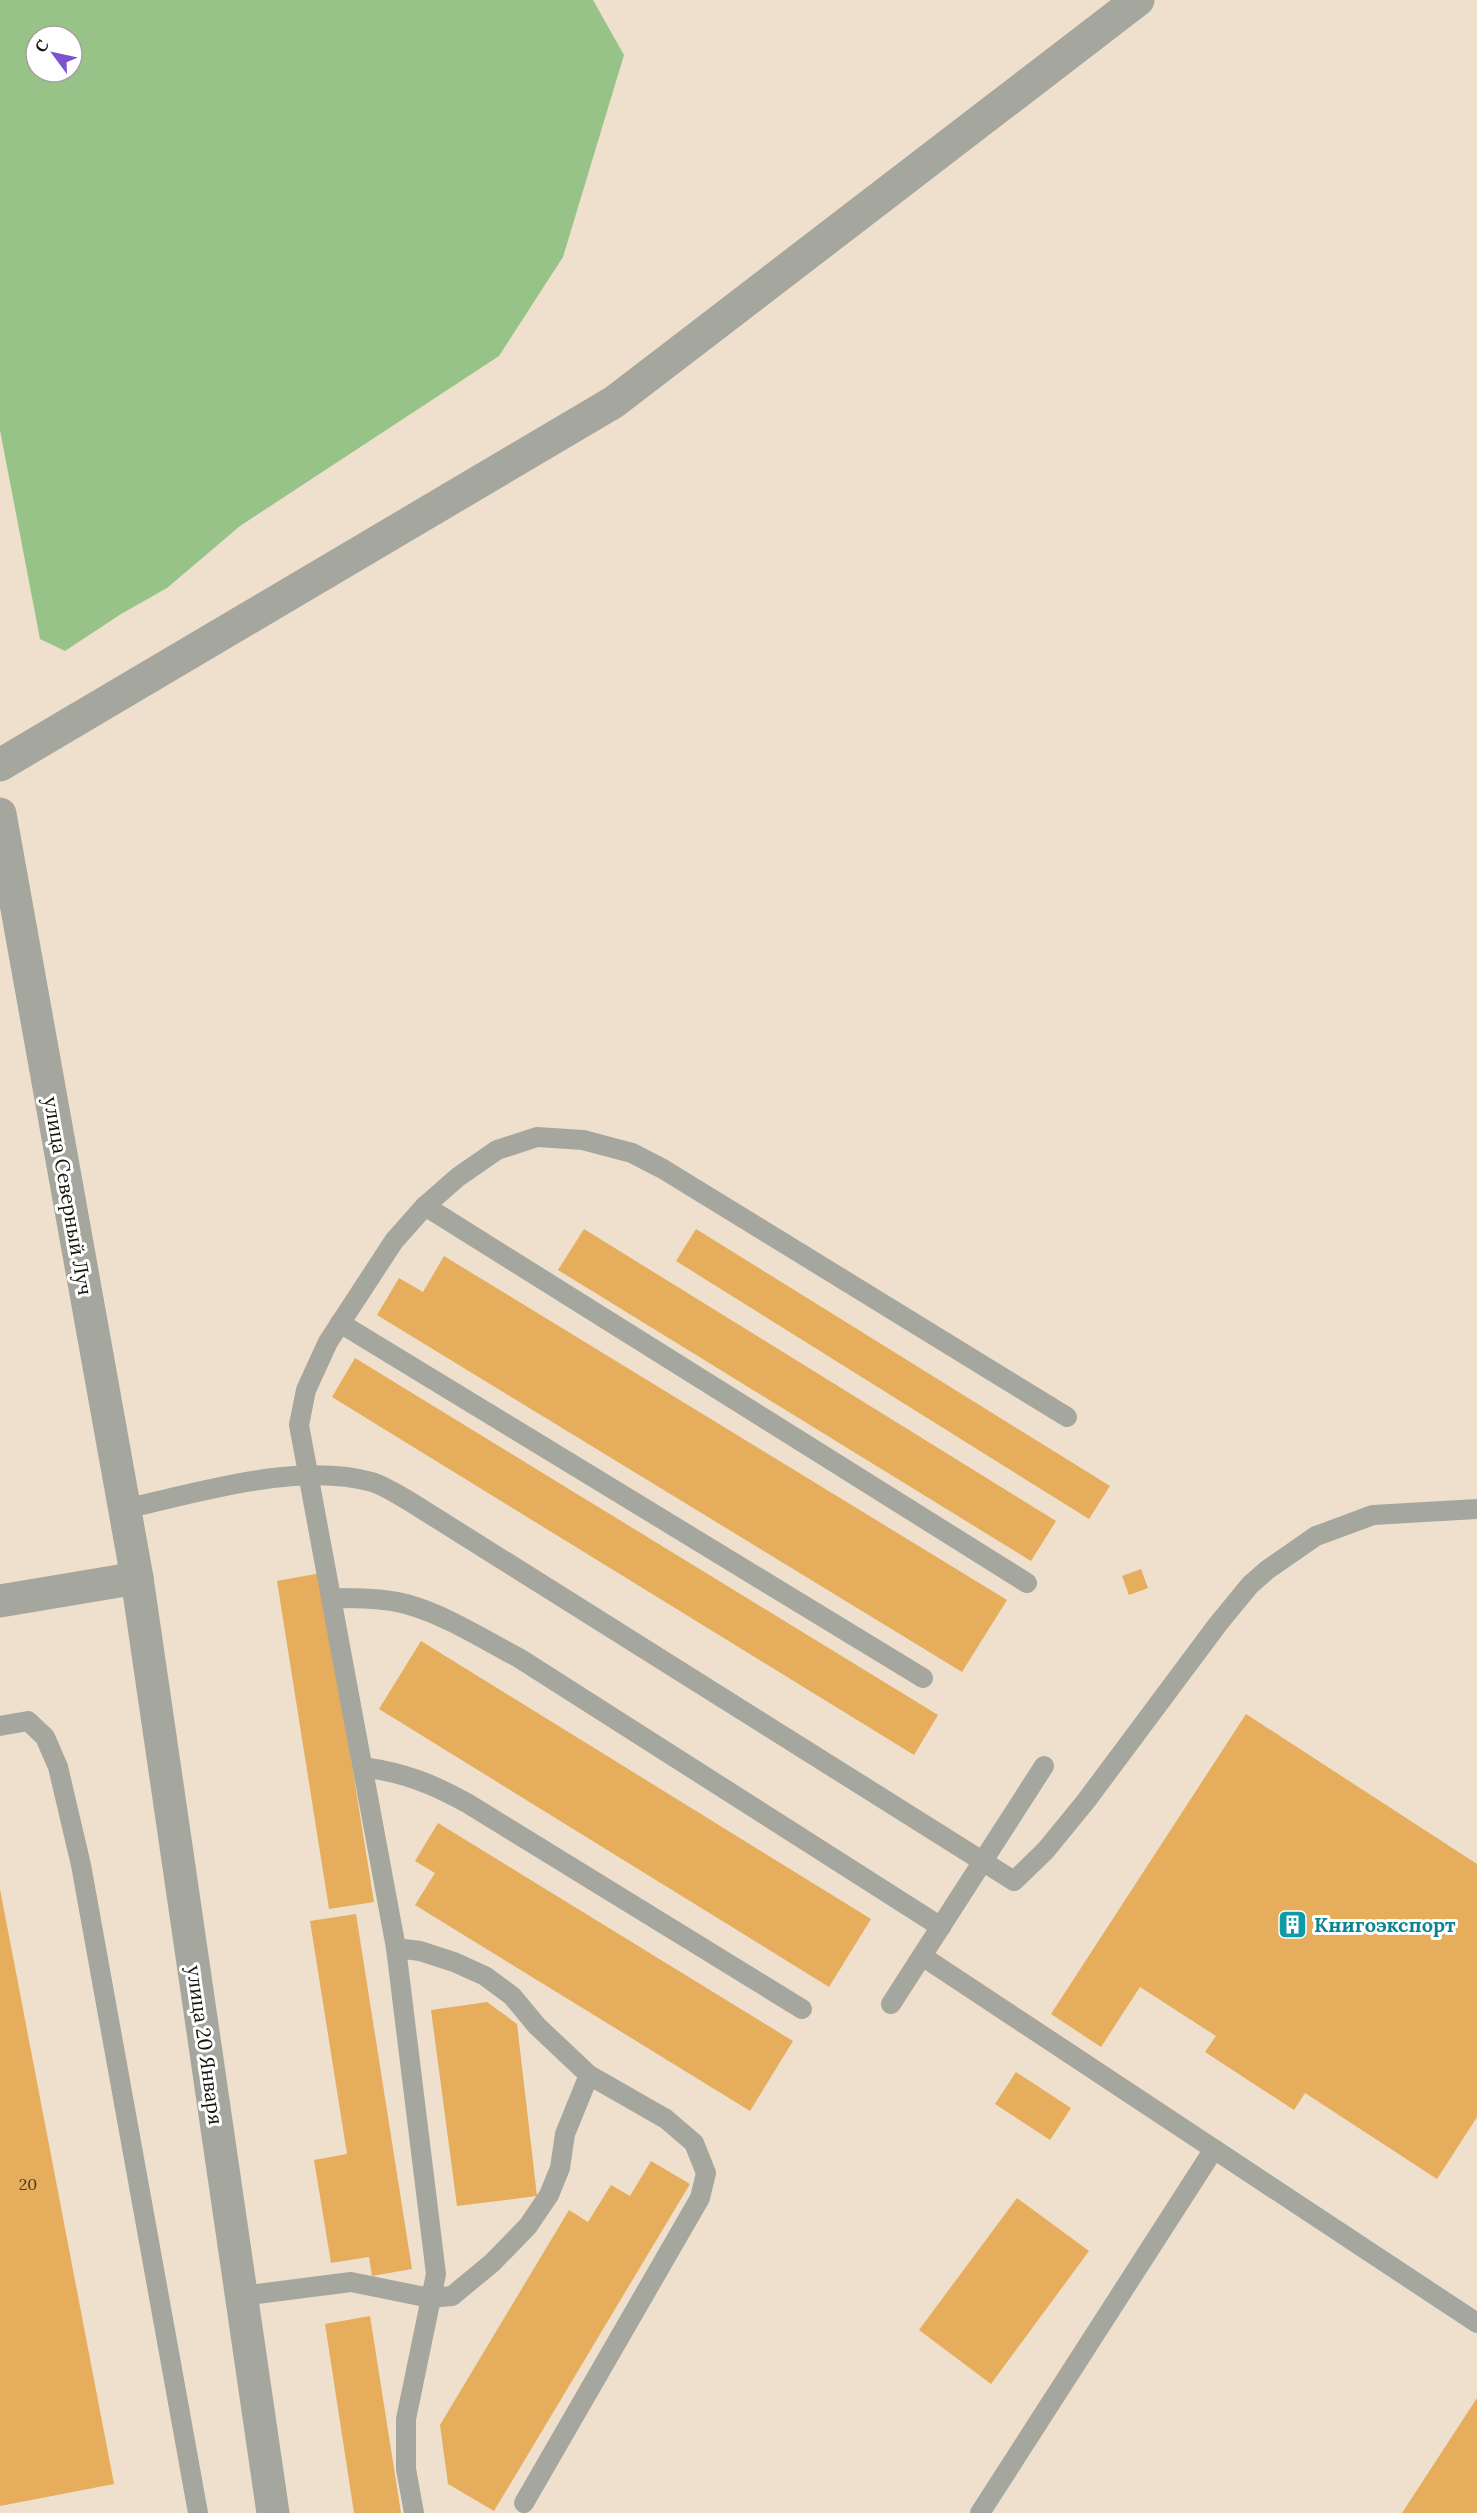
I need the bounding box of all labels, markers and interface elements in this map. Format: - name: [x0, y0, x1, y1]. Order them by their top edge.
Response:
- north arrow: [24, 24, 84, 84]
- text: С: [30, 36, 53, 56]
- street label: улица Северный Луч: [39, 1095, 98, 1297]
- building icon: Книгоэкспорт: [1277, 1909, 1309, 1941]
- place label: Книгоэкспорт: [1314, 1912, 1456, 1937]
- street label: улица 20 Января: [182, 1964, 229, 2126]
- house number: 20: [19, 2174, 37, 2194]

